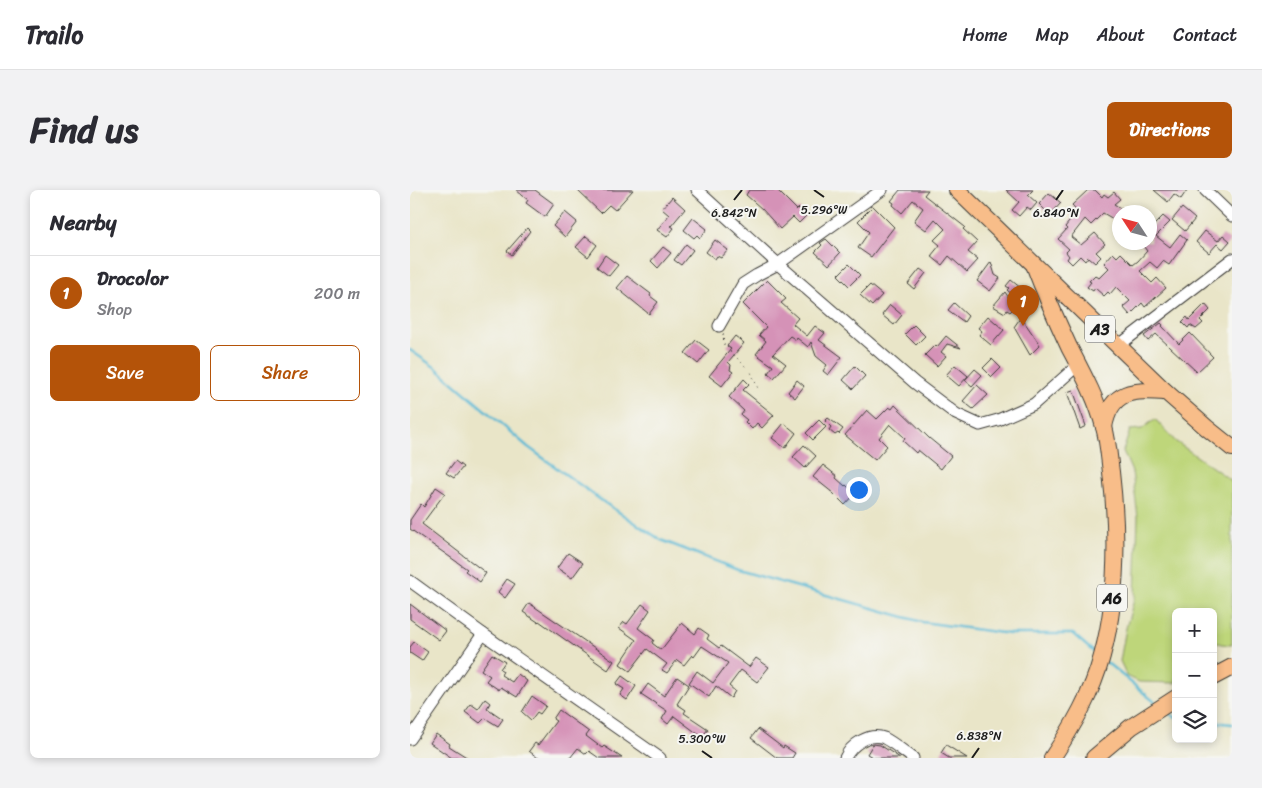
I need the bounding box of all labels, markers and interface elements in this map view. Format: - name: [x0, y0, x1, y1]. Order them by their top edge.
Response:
- text: Trailo: [25, 14, 83, 56]
- text: Home: [963, 19, 1008, 51]
- text: Map: [1036, 19, 1069, 51]
- text: About: [1097, 19, 1145, 51]
- text: Contact: [1173, 19, 1237, 51]
- text: Find us: [30, 99, 138, 161]
- button: Directions: [1107, 102, 1232, 158]
- text: 5.296°W: [801, 199, 848, 221]
- text: 6.842°N: [711, 202, 757, 224]
- text: 6.840°N: [1033, 202, 1080, 224]
- text: Nearby: [50, 204, 116, 242]
- north arrow: [1112, 205, 1157, 250]
- text: Drocolor: [97, 262, 168, 295]
- text: 1: [63, 279, 69, 308]
- text: 200 m: [314, 279, 360, 308]
- pin: 1: [1007, 285, 1039, 326]
- text: Shop: [97, 295, 132, 324]
- road number: A3: [1085, 316, 1115, 342]
- button: Save: [50, 345, 200, 401]
- button: Share: [210, 345, 360, 401]
- your location: [846, 477, 872, 503]
- road number: A6: [1097, 584, 1127, 612]
- map controls: [1172, 608, 1217, 743]
- button: +: [1172, 608, 1217, 653]
- button: −: [1172, 653, 1217, 698]
- button: layers: [1172, 698, 1217, 743]
- text: 6.838°N: [957, 725, 1002, 747]
- text: 5.300°W: [678, 728, 726, 750]

